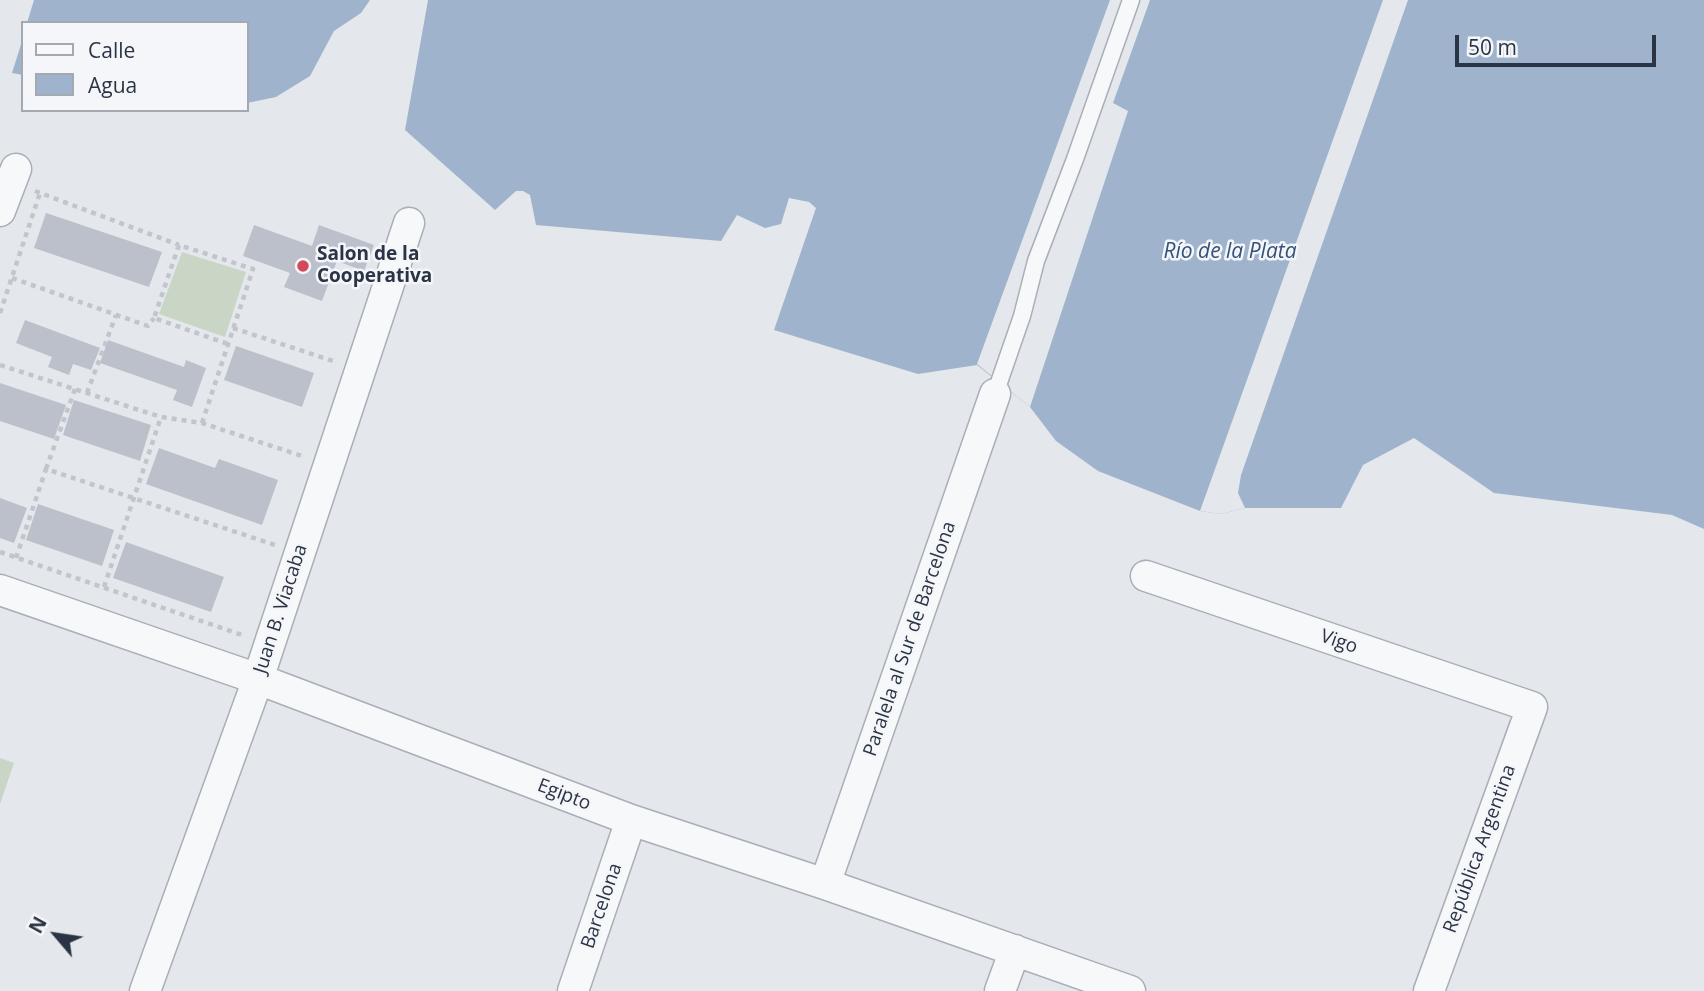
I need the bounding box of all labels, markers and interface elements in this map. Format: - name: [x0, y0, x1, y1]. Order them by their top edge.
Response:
- legend: [21, 21, 248, 112]
- scale bar: [1459, 21, 1660, 65]
- text: 50 m: [1468, 33, 1517, 61]
- text: Calle: [88, 36, 135, 64]
- text: Agua: [88, 71, 137, 99]
- water label: Río de la Plata: [1163, 239, 1297, 265]
- place label: Salon de la Cooperativa: [317, 244, 432, 288]
- marker: Salon de la Cooperativa: [295, 258, 311, 274]
- street label: Paralela al Sur de Barcelona: [859, 518, 961, 760]
- street label: Juan B. Viacaba: [249, 541, 313, 677]
- street label: Vigo: [1317, 625, 1361, 659]
- street label: República Argentina: [1439, 762, 1521, 936]
- street label: Egipto: [534, 774, 594, 816]
- street label: Barcelona: [577, 860, 627, 952]
- north arrow: [21, 900, 91, 970]
- text: N: [23, 912, 53, 938]

